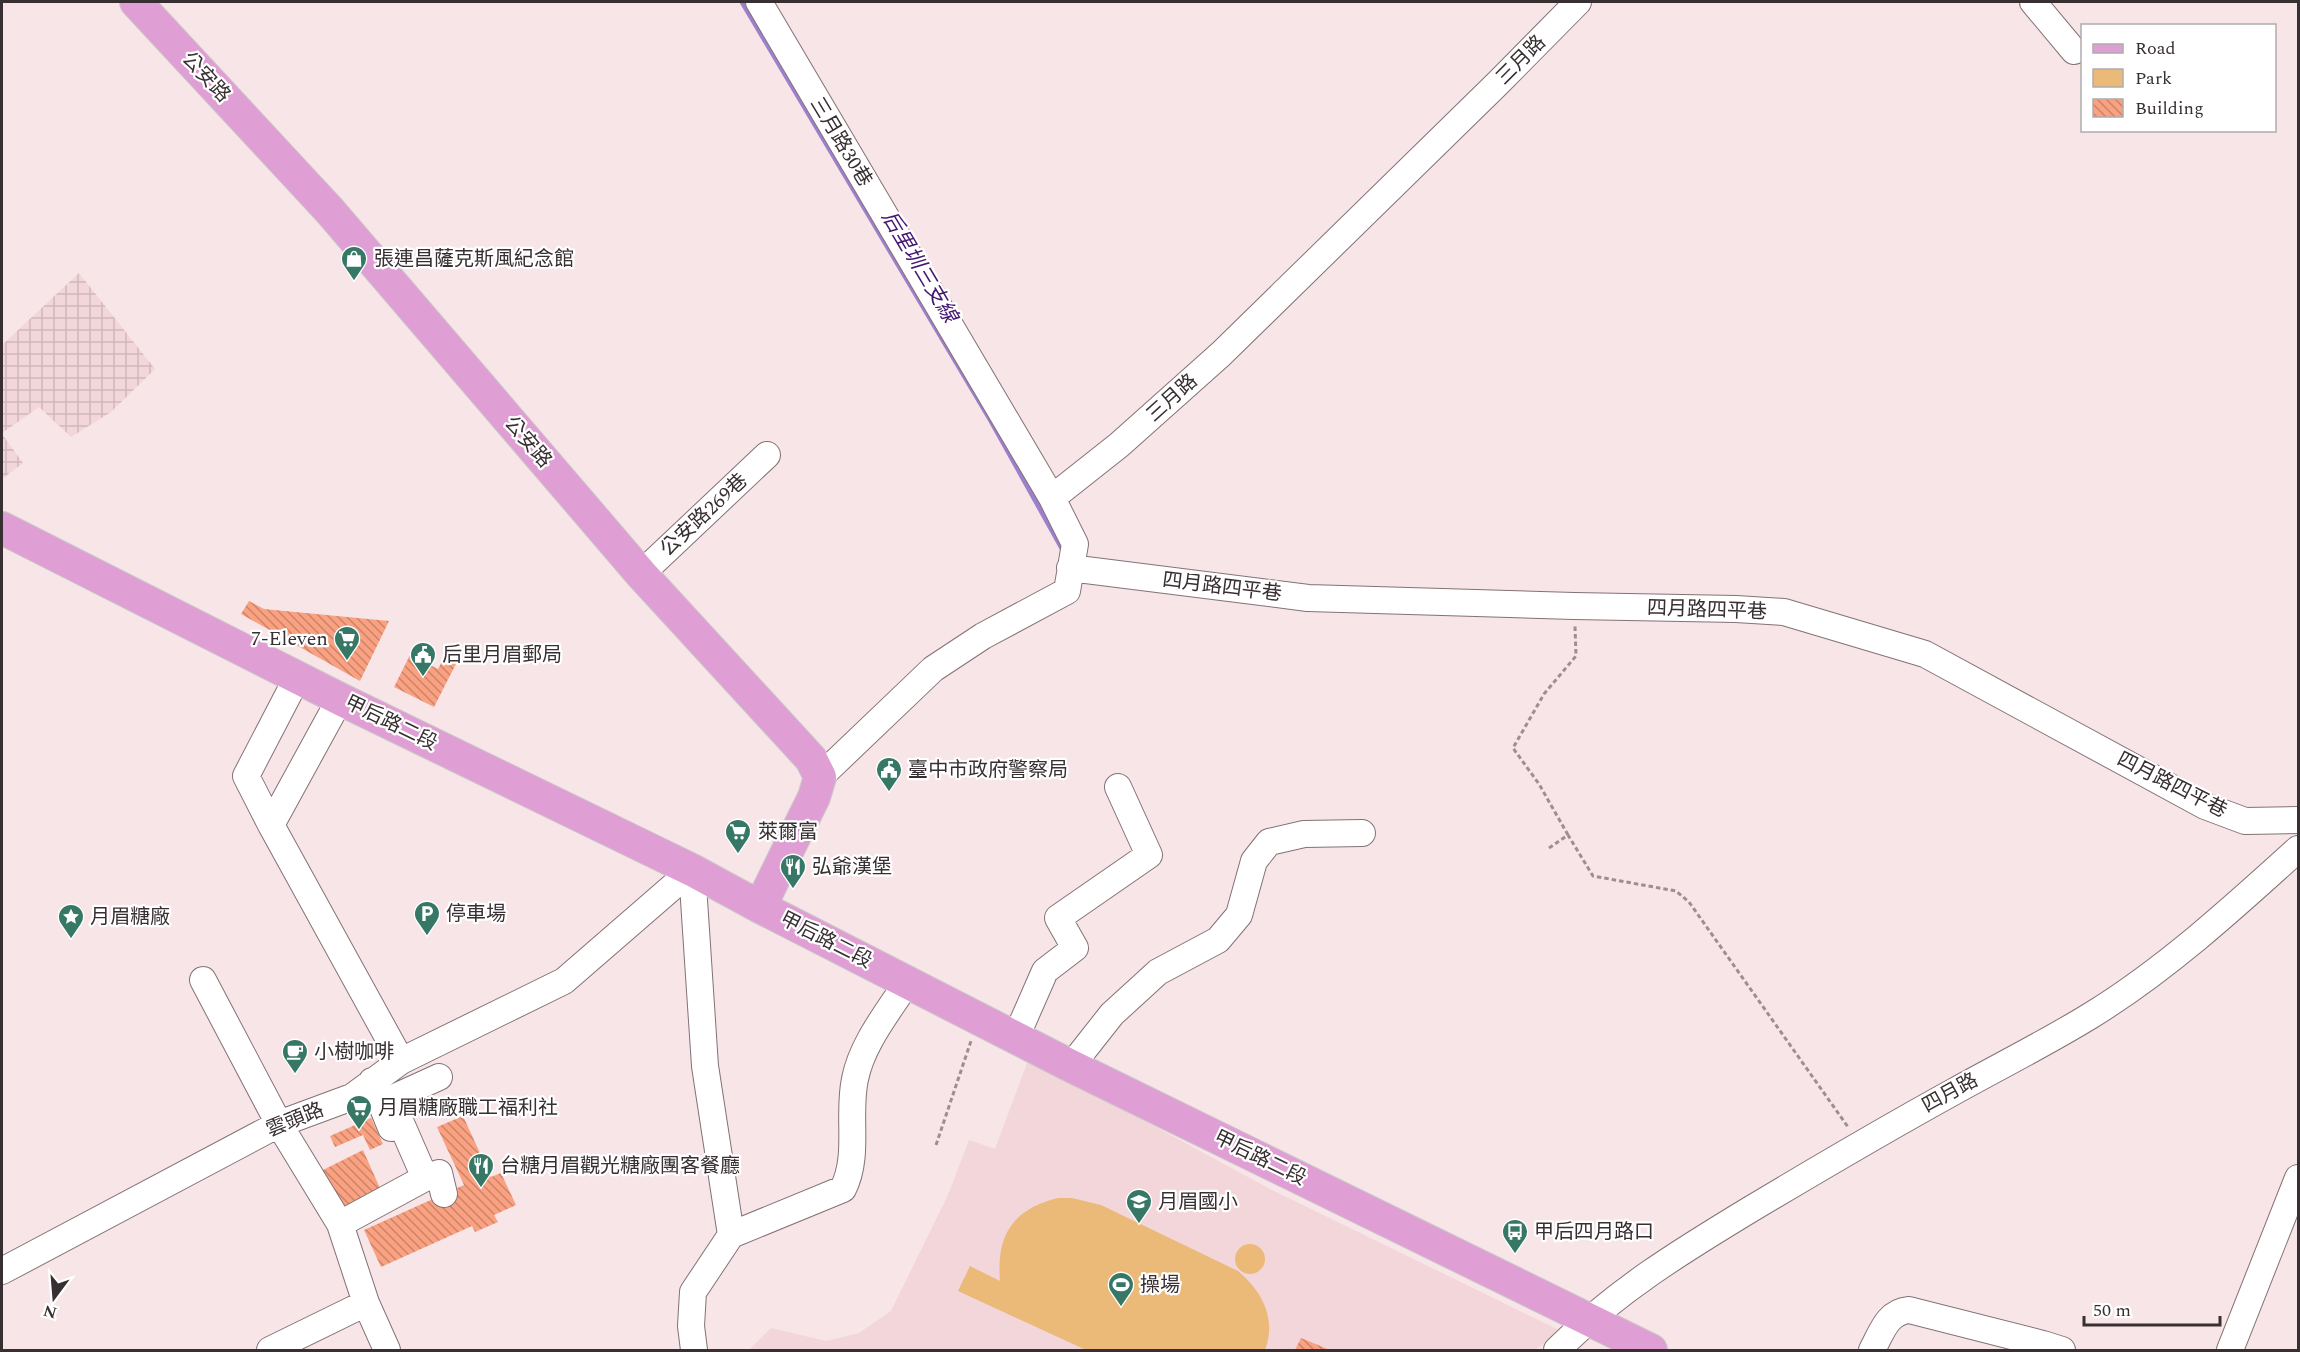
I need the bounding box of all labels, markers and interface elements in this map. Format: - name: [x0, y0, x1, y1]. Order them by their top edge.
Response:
- legend: [2081, 24, 2276, 132]
- street label: 三月路: [1489, 28, 1553, 92]
- text: Road: [2135, 35, 2176, 62]
- street label: 公安路: [175, 45, 237, 109]
- text: Park: [2135, 65, 2172, 92]
- street label: 三月路30巷: [802, 91, 880, 193]
- text: Building: [2135, 95, 2204, 122]
- water label: 后里圳三支線: [873, 205, 966, 331]
- shop icon: 張連昌薩克斯風紀念館: [339, 244, 369, 282]
- place label: 張連昌薩克斯風紀念館: [374, 244, 574, 274]
- street label: 三月路: [1140, 367, 1204, 429]
- street label: 公安路: [497, 410, 559, 474]
- street label: 公安路269巷: [654, 467, 754, 563]
- street label: 四月路四平巷: [1161, 565, 1283, 609]
- street label: 四月路四平巷: [1647, 593, 1767, 627]
- place label: 7-Eleven: [251, 624, 328, 654]
- supermarket icon: 7-Eleven: [332, 624, 362, 662]
- public building icon: 后里月眉郵局: [408, 640, 438, 678]
- place label: 后里月眉郵局: [442, 640, 562, 670]
- street label: 甲后路二段: [339, 688, 443, 758]
- street label: 四月路四平巷: [2112, 744, 2232, 826]
- public building icon: 臺中市政府警察局: [874, 755, 904, 793]
- place label: 臺中市政府警察局: [908, 755, 1068, 785]
- supermarket icon: 萊爾富: [723, 817, 753, 855]
- place label: 萊爾富: [758, 817, 818, 847]
- restaurant icon: 弘爺漢堡: [778, 852, 808, 890]
- place label: 弘爺漢堡: [812, 852, 892, 882]
- parking icon: 停車場: [412, 899, 442, 937]
- place label: 停車場: [446, 899, 506, 929]
- place icon: 月眉糖廠: [56, 902, 86, 940]
- place label: 月眉糖廠: [90, 902, 170, 932]
- street label: 甲后路二段: [775, 904, 877, 976]
- cafe icon: 小樹咖啡: [280, 1037, 310, 1075]
- place label: 小樹咖啡: [314, 1037, 394, 1067]
- street label: 四月路: [1916, 1065, 1984, 1121]
- supermarket icon: 月眉糖廠職工福利社: [344, 1093, 374, 1131]
- place label: 月眉糖廠職工福利社: [378, 1093, 558, 1123]
- street label: 雲頭路: [262, 1095, 328, 1145]
- street label: 甲后路二段: [1208, 1123, 1312, 1193]
- restaurant icon: 台糖月眉觀光糖廠團客餐廳: [466, 1151, 496, 1189]
- place label: 台糖月眉觀光糖廠團客餐廳: [500, 1151, 740, 1181]
- school or university icon: 月眉國小: [1124, 1187, 1154, 1225]
- place label: 月眉國小: [1158, 1187, 1238, 1217]
- bus stop icon: 甲后四月路口: [1500, 1217, 1530, 1255]
- place label: 甲后四月路口: [1534, 1217, 1654, 1247]
- north arrow: [24, 1268, 84, 1328]
- sports icon: 操場: [1106, 1270, 1136, 1308]
- place label: 操場: [1140, 1270, 1180, 1300]
- scale bar: [2084, 1289, 2220, 1327]
- text: 50 m: [2093, 1297, 2131, 1324]
- text: N: [41, 1298, 60, 1325]

